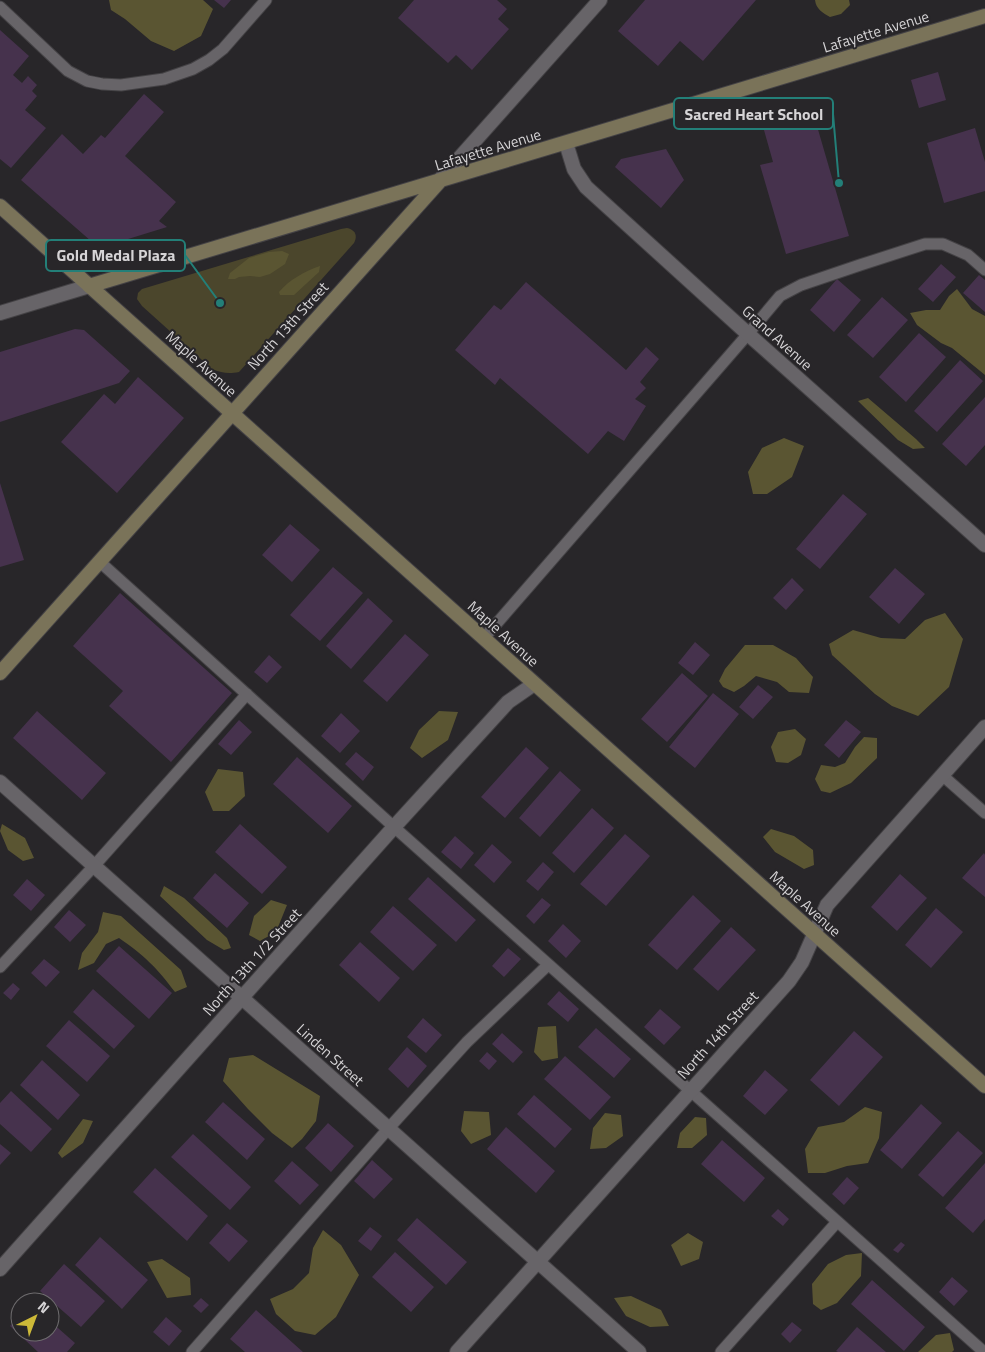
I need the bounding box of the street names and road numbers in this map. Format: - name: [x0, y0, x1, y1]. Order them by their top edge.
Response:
- street label: Lafayette Avenue: [820, 4, 932, 59]
- street label: Lafayette Avenue: [432, 122, 544, 177]
- street label: North 13th Street: [242, 276, 334, 375]
- street label: Grand Avenue: [737, 300, 818, 376]
- street label: Maple Avenue: [160, 325, 242, 402]
- street label: Maple Avenue: [462, 595, 544, 672]
- street label: Maple Avenue: [764, 865, 846, 942]
- street label: North 13th 1/2 Street: [197, 902, 307, 1021]
- street label: North 14th Street: [672, 985, 764, 1084]
- street label: Linden Street: [291, 1018, 370, 1092]

